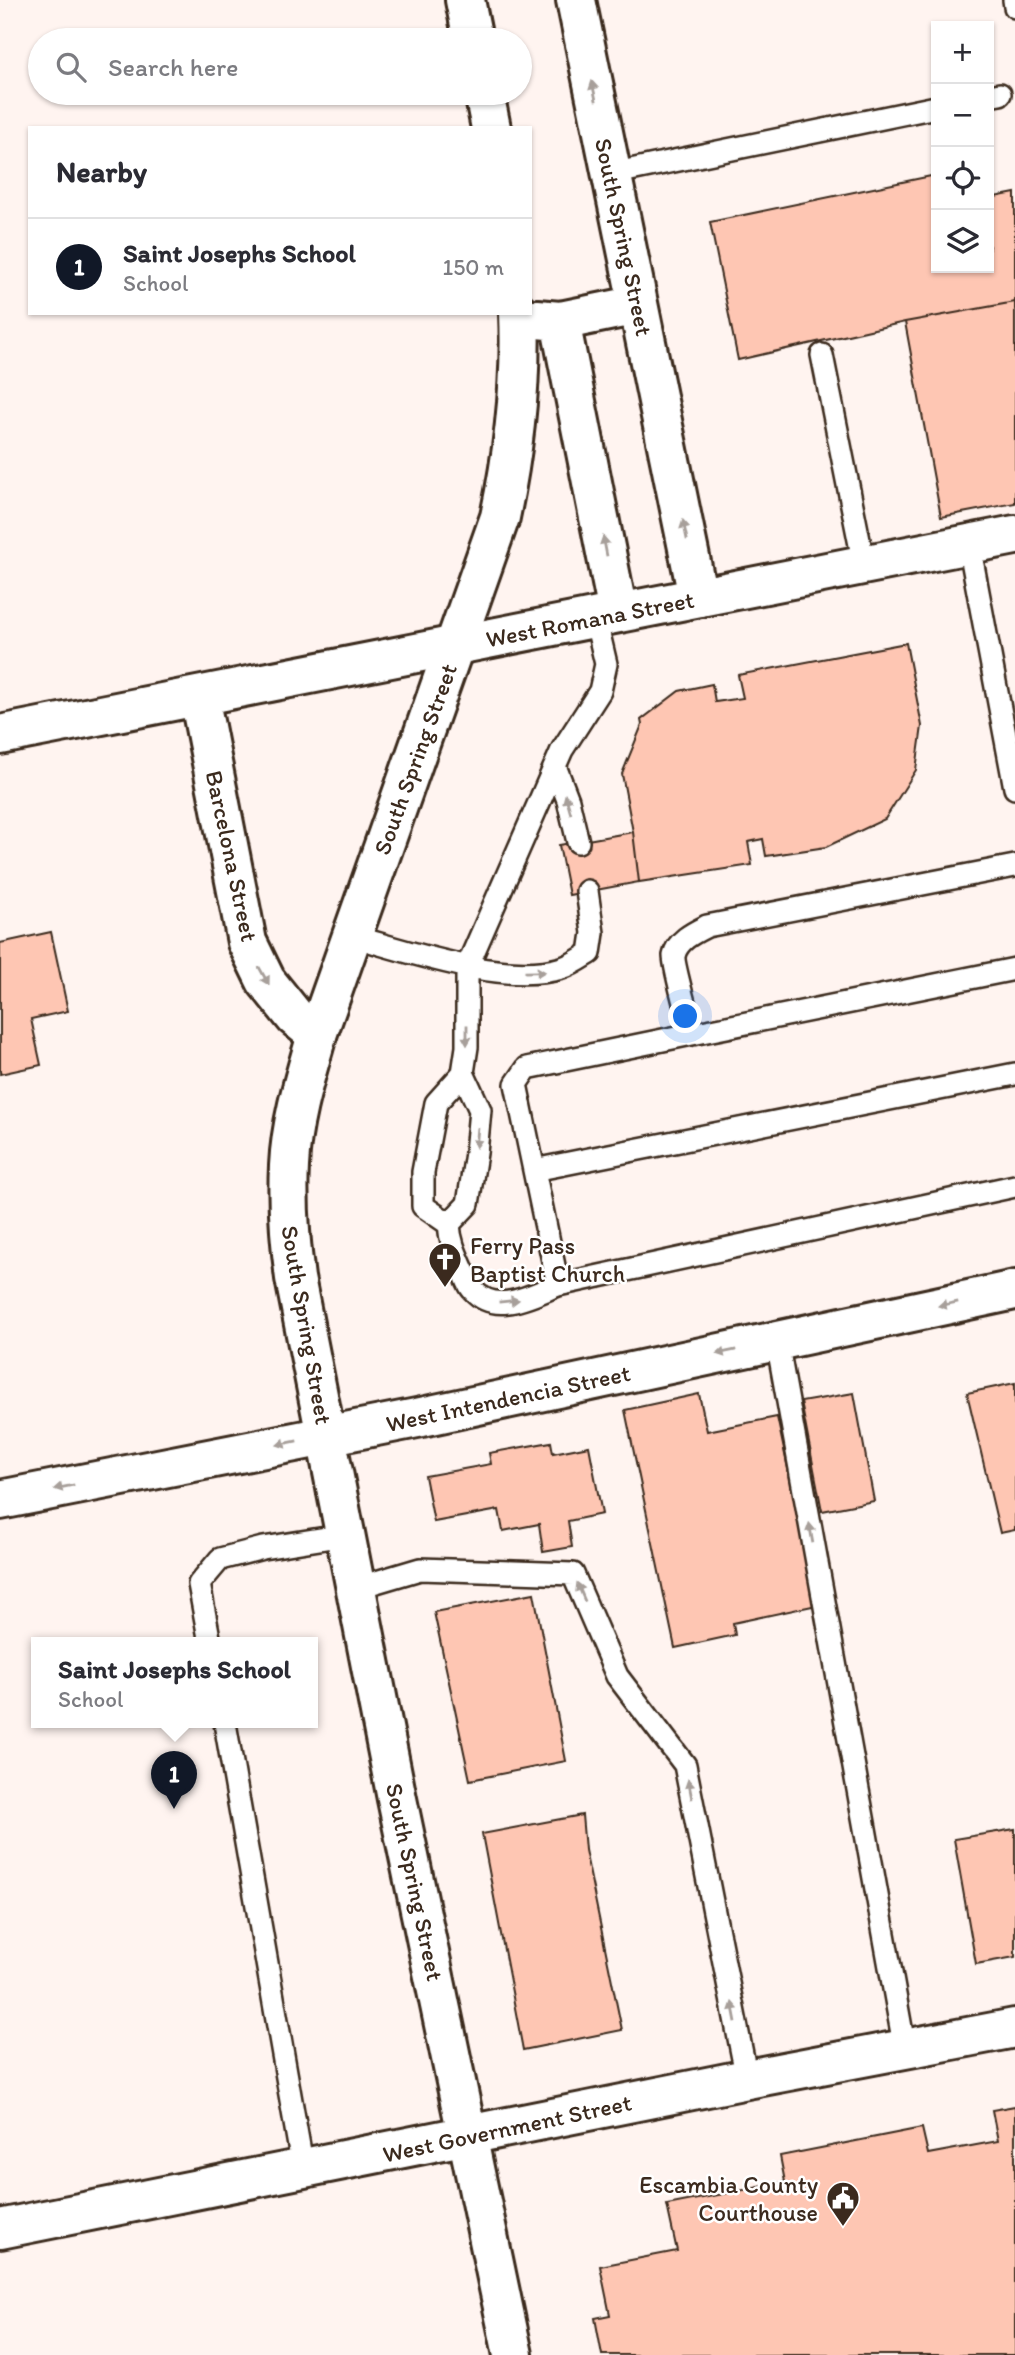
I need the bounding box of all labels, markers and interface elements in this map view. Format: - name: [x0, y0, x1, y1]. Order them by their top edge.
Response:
- map controls: [931, 21, 994, 273]
- button: +: [931, 21, 994, 84]
- search box: [28, 28, 532, 105]
- icon: search: [52, 48, 90, 86]
- text: Search here: [108, 51, 238, 83]
- one-way arrow: [589, 80, 600, 102]
- button: −: [931, 84, 994, 147]
- street label: South Spring Street: [589, 135, 659, 339]
- button: locate: [931, 147, 994, 210]
- text: Nearby: [56, 153, 147, 190]
- button: layers: [931, 210, 994, 273]
- text: Saint Josephs School: [123, 237, 356, 269]
- text: 1: [74, 253, 84, 281]
- text: 150 m: [443, 253, 504, 281]
- text: School: [123, 269, 188, 297]
- one-way arrow: [679, 519, 690, 541]
- one-way arrow: [599, 535, 610, 557]
- street label: West Romana Street: [483, 585, 697, 653]
- street label: South Spring Street: [367, 659, 463, 859]
- street label: Barcelona Street: [200, 768, 264, 944]
- one-way arrow: [563, 793, 573, 814]
- one-way arrow: [258, 966, 270, 985]
- one-way arrow: [524, 966, 546, 977]
- your location: [668, 999, 702, 1033]
- one-way arrow: [461, 1024, 473, 1046]
- one-way arrow: [471, 1127, 482, 1149]
- street label: South Spring Street: [275, 1223, 339, 1427]
- place label: Ferry Pass Baptist Church: [470, 1231, 625, 1288]
- church icon: Ferry Pass Baptist Church: [426, 1240, 464, 1289]
- one-way arrow: [498, 1295, 520, 1306]
- one-way arrow: [937, 1299, 959, 1310]
- one-way arrow: [715, 1346, 737, 1357]
- street label: West Intendencia Street: [383, 1358, 633, 1438]
- one-way arrow: [276, 1438, 298, 1449]
- one-way arrow: [53, 1482, 75, 1493]
- one-way arrow: [806, 1522, 817, 1544]
- one-way arrow: [575, 1582, 587, 1602]
- popup: [31, 1637, 318, 1728]
- text: Saint Josephs School: [58, 1653, 291, 1685]
- text: School: [58, 1685, 123, 1713]
- pin: 1: [151, 1751, 197, 1809]
- one-way arrow: [684, 1778, 695, 1800]
- street label: South Spring Street: [380, 1780, 450, 1984]
- one-way arrow: [728, 2001, 739, 2023]
- street label: West Government Street: [380, 2087, 634, 2169]
- place label: Escambia County Courthouse: [639, 2170, 819, 2227]
- public building icon: Escambia County Courthouse: [824, 2179, 862, 2228]

